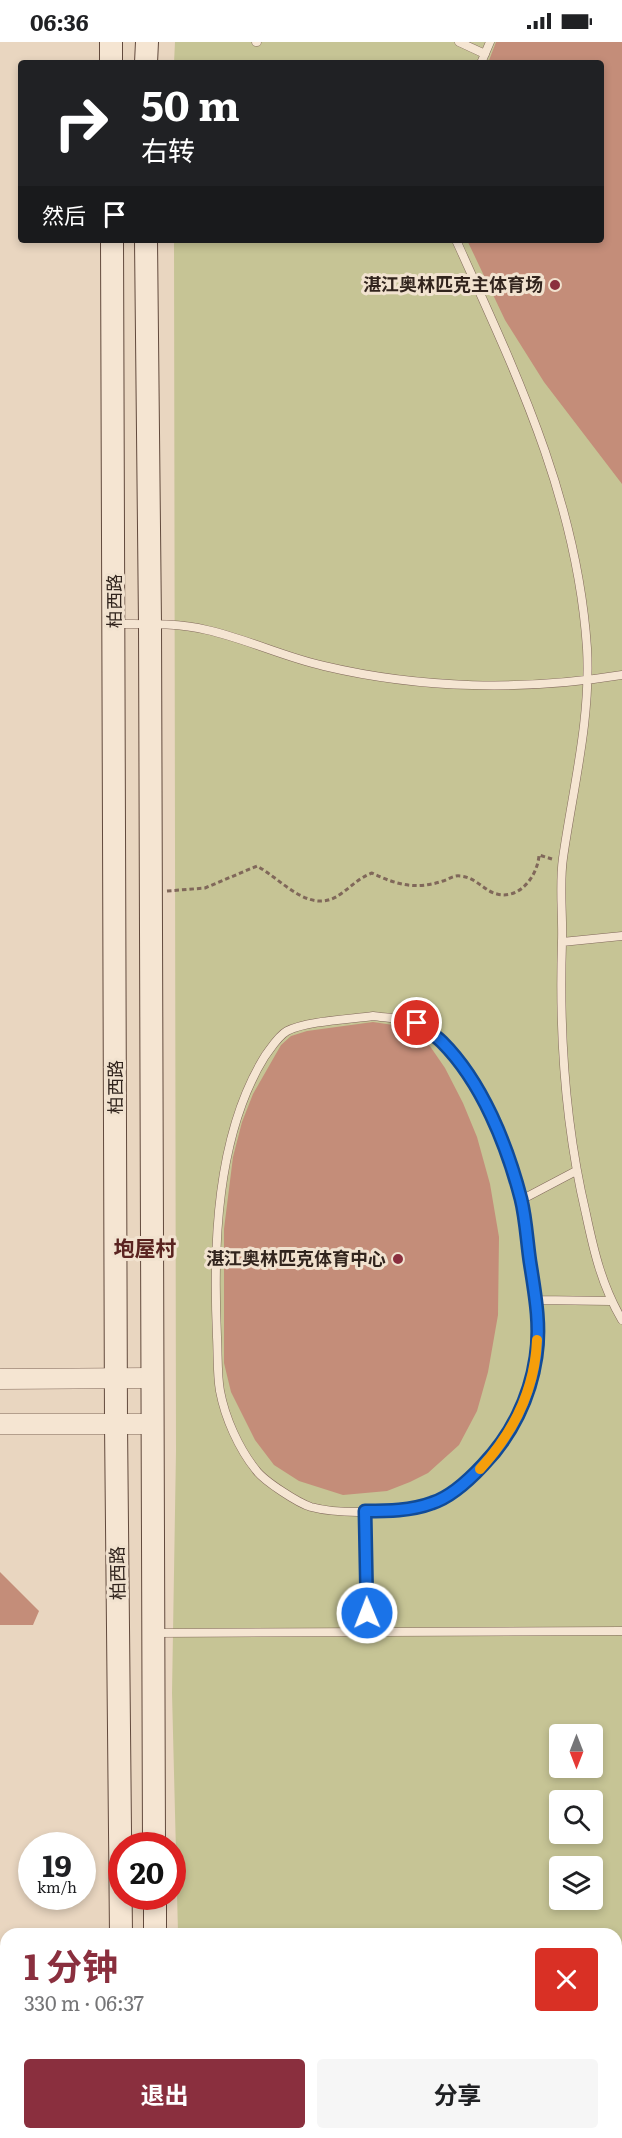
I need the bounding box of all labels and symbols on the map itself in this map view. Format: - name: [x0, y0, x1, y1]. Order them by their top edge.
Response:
- place label: 湛江奥林匹克主体育场: [363, 270, 543, 297]
- marker: 湛江奥林匹克主体育场: [548, 278, 562, 292]
- street label: 柏西路: [100, 574, 127, 628]
- pin: [391, 997, 442, 1048]
- street label: 柏西路: [101, 1060, 128, 1114]
- district label: 垉屋村: [114, 1231, 177, 1262]
- place label: 湛江奥林匹克体育中心: [206, 1244, 386, 1271]
- marker: 湛江奥林匹克体育中心: [391, 1252, 405, 1266]
- street label: 柏西路: [103, 1546, 130, 1600]
- position arrow: [335, 1581, 399, 1645]
- north arrow: [549, 1724, 603, 1778]
- speed limit sign: 20: [108, 1832, 186, 1910]

